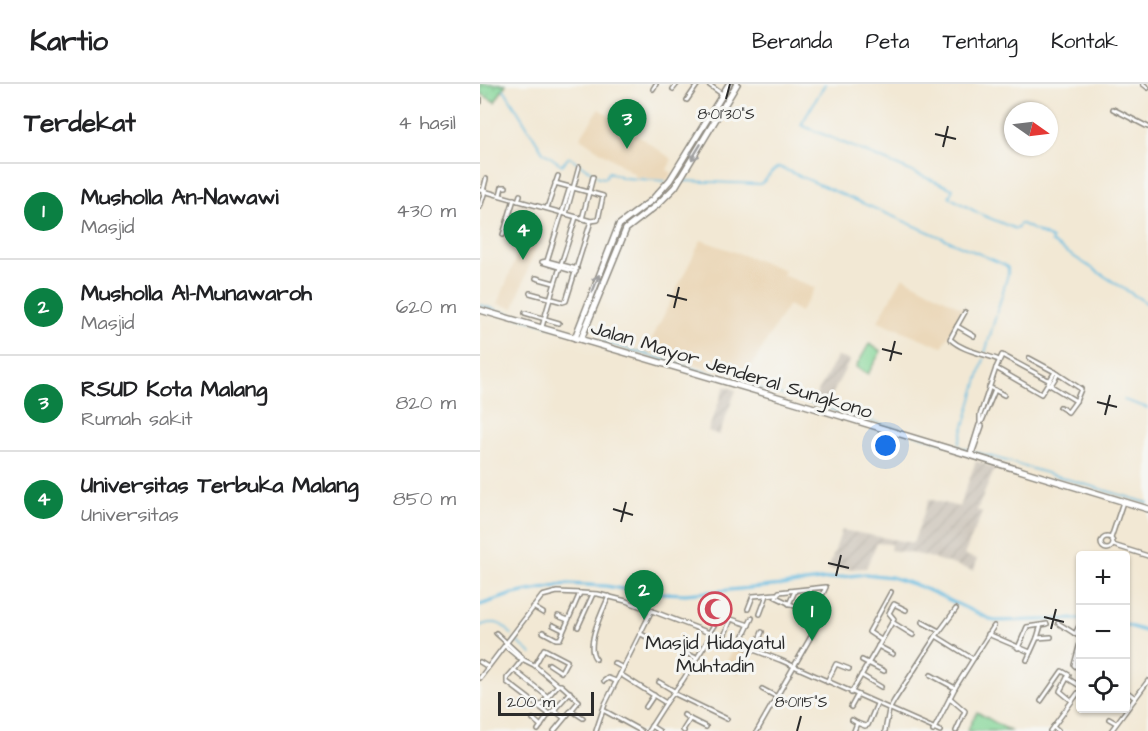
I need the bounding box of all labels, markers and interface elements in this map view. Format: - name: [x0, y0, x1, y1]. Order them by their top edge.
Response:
- text: Kartio: [30, 22, 108, 61]
- text: Beranda: [752, 27, 833, 56]
- text: Peta: [866, 27, 909, 56]
- text: Tentang: [942, 27, 1018, 56]
- text: Kontak: [1051, 27, 1118, 56]
- pin: 3: [608, 100, 646, 149]
- north arrow: [1004, 102, 1058, 156]
- text: 8°01'30"S: [697, 104, 755, 125]
- text: Terdekat: [24, 105, 136, 141]
- text: 4 hasil: [398, 109, 456, 137]
- one-way arrow: [690, 143, 702, 160]
- text: Musholla An-Nawawi: [81, 182, 279, 213]
- text: 1: [42, 197, 45, 225]
- text: 430 m: [396, 197, 456, 225]
- pin: 4: [504, 210, 543, 260]
- text: Masjid: [81, 213, 135, 241]
- one-way arrow: [591, 274, 602, 293]
- text: Musholla Al-Munawaroh: [81, 278, 312, 309]
- text: 2: [38, 293, 49, 321]
- text: 620 m: [396, 293, 456, 321]
- text: Masjid: [81, 309, 135, 337]
- street label: Jalan Mayor Jenderal Sungkono: [587, 314, 876, 427]
- text: RSUD Kota Malang: [81, 374, 267, 405]
- text: 3: [38, 389, 49, 417]
- text: 820 m: [395, 389, 456, 417]
- text: Rumah sakit: [81, 405, 193, 433]
- your location: [871, 431, 900, 460]
- text: Universitas Terbuka Malang: [81, 470, 359, 501]
- text: 4: [37, 485, 50, 513]
- text: 850 m: [393, 485, 456, 513]
- text: Universitas: [81, 501, 179, 529]
- map controls: [1076, 551, 1130, 713]
- button: +: [1076, 551, 1130, 605]
- pin: 2: [624, 570, 664, 620]
- mosque icon: Masjid Hidayatul Muhtadin: [697, 591, 733, 627]
- pin: 1: [792, 592, 832, 641]
- button: −: [1076, 605, 1130, 659]
- place label: Masjid Hidayatul Muhtadin: [645, 629, 785, 680]
- button: locate: [1076, 659, 1130, 713]
- scale bar: [498, 689, 594, 716]
- text: 200 m: [507, 691, 555, 713]
- text: 8°01'15"S: [775, 692, 828, 713]

